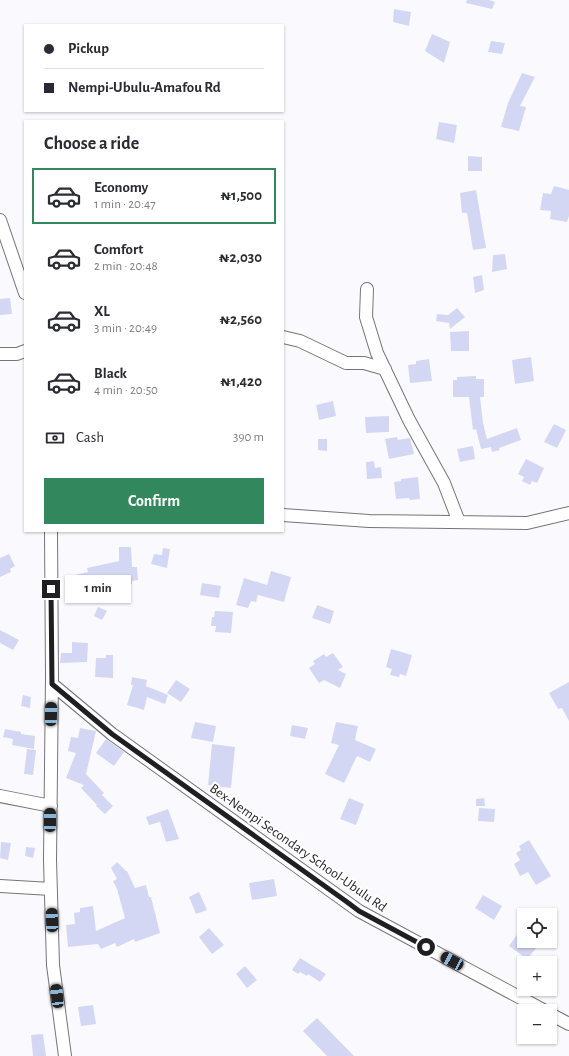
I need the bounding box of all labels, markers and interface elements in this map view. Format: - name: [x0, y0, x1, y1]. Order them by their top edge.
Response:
- text: Pickup: [68, 41, 109, 56]
- text: Nempi-Ubulu-Amafou Rd: [68, 80, 221, 95]
- text: Choose a ride: [44, 135, 139, 153]
- icon: car: [46, 178, 82, 214]
- text: Economy: [94, 180, 148, 195]
- text: ₦1,500: [220, 188, 262, 203]
- text: 1 min · 20:47: [94, 198, 156, 211]
- icon: car: [46, 240, 82, 276]
- text: Comfort: [94, 242, 143, 257]
- text: ₦2,030: [219, 250, 262, 265]
- text: 2 min · 20:48: [94, 260, 158, 273]
- icon: car: [46, 302, 82, 338]
- text: XL: [94, 304, 110, 319]
- text: ₦2,560: [219, 312, 262, 327]
- text: 3 min · 20:49: [94, 322, 157, 335]
- icon: car: [46, 364, 82, 400]
- text: Black: [94, 366, 127, 381]
- text: ₦1,420: [220, 374, 262, 389]
- text: 4 min · 20:50: [94, 384, 158, 397]
- icon: cash: [44, 427, 66, 449]
- text: Cash: [76, 430, 104, 445]
- text: 390 m: [233, 431, 264, 444]
- button: Confirm: [44, 478, 264, 524]
- callout: 1 min: [65, 575, 131, 603]
- route end: [42, 580, 60, 598]
- text: 1 min: [84, 582, 112, 595]
- car: [45, 702, 57, 726]
- street label: Bex-Nempi Secondary School-Ubulu Rd: [207, 781, 389, 915]
- car: [44, 808, 56, 832]
- car: [46, 908, 58, 932]
- map controls: [517, 908, 557, 1044]
- button: locate: [517, 908, 557, 948]
- route start: [417, 938, 435, 956]
- car: [439, 950, 465, 972]
- button: +: [517, 956, 557, 996]
- car: [50, 983, 64, 1009]
- button: −: [517, 1004, 557, 1044]

